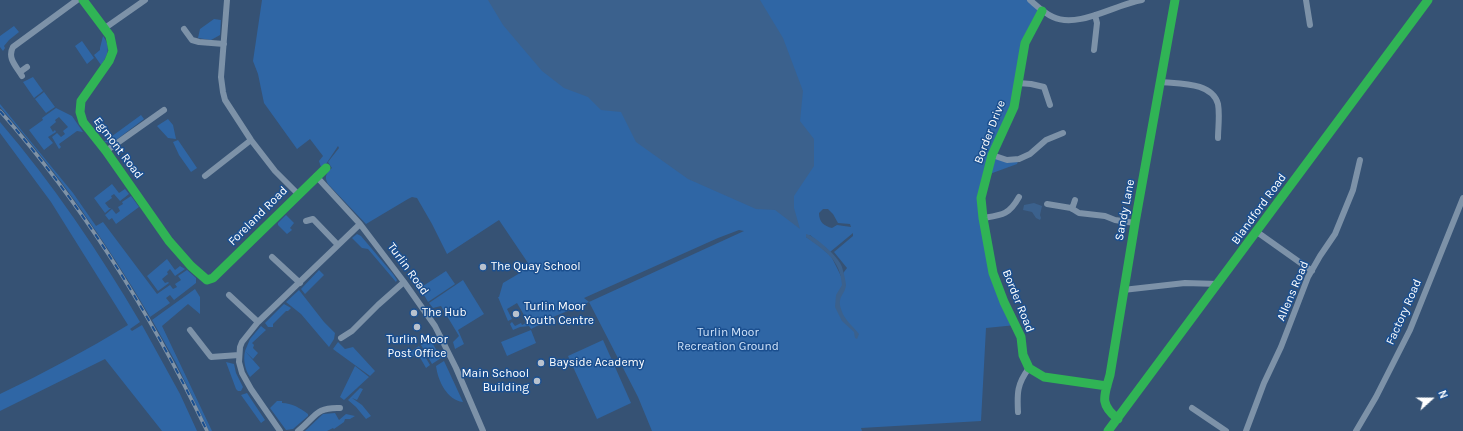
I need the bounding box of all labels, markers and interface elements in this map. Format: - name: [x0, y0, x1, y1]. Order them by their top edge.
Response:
- street label: Border Drive: [971, 98, 1009, 166]
- street label: Egmont Road: [90, 114, 146, 182]
- street label: Blandford Road: [1228, 171, 1290, 247]
- street label: Sandy Lane: [1112, 178, 1138, 242]
- street label: Foreland Road: [225, 183, 291, 249]
- street label: Turlin Road: [384, 240, 432, 298]
- street label: Allens Road: [1274, 259, 1312, 323]
- place label: The Quay School: [491, 260, 581, 274]
- marker: The Quay School: [478, 262, 488, 272]
- street label: Border Road: [999, 268, 1037, 334]
- street label: Factory Road: [1383, 277, 1425, 347]
- place label: Turlin Moor Youth Centre: [524, 300, 594, 328]
- place label: The Hub: [422, 306, 467, 320]
- marker: The Hub: [409, 308, 419, 318]
- marker: Turlin Moor Youth Centre: [511, 309, 521, 319]
- marker: Turlin Moor Post Office: [412, 322, 422, 332]
- park label: Turlin Moor Recreation Ground: [677, 326, 779, 354]
- place label: Turlin Moor Post Office: [386, 333, 448, 361]
- place label: Bayside Academy: [549, 356, 644, 370]
- marker: Bayside Academy: [536, 358, 546, 368]
- place label: Main School Building: [461, 367, 529, 395]
- marker: Main School Building: [532, 376, 542, 386]
- north arrow: [1411, 379, 1451, 419]
- text: N: [1435, 389, 1450, 401]

